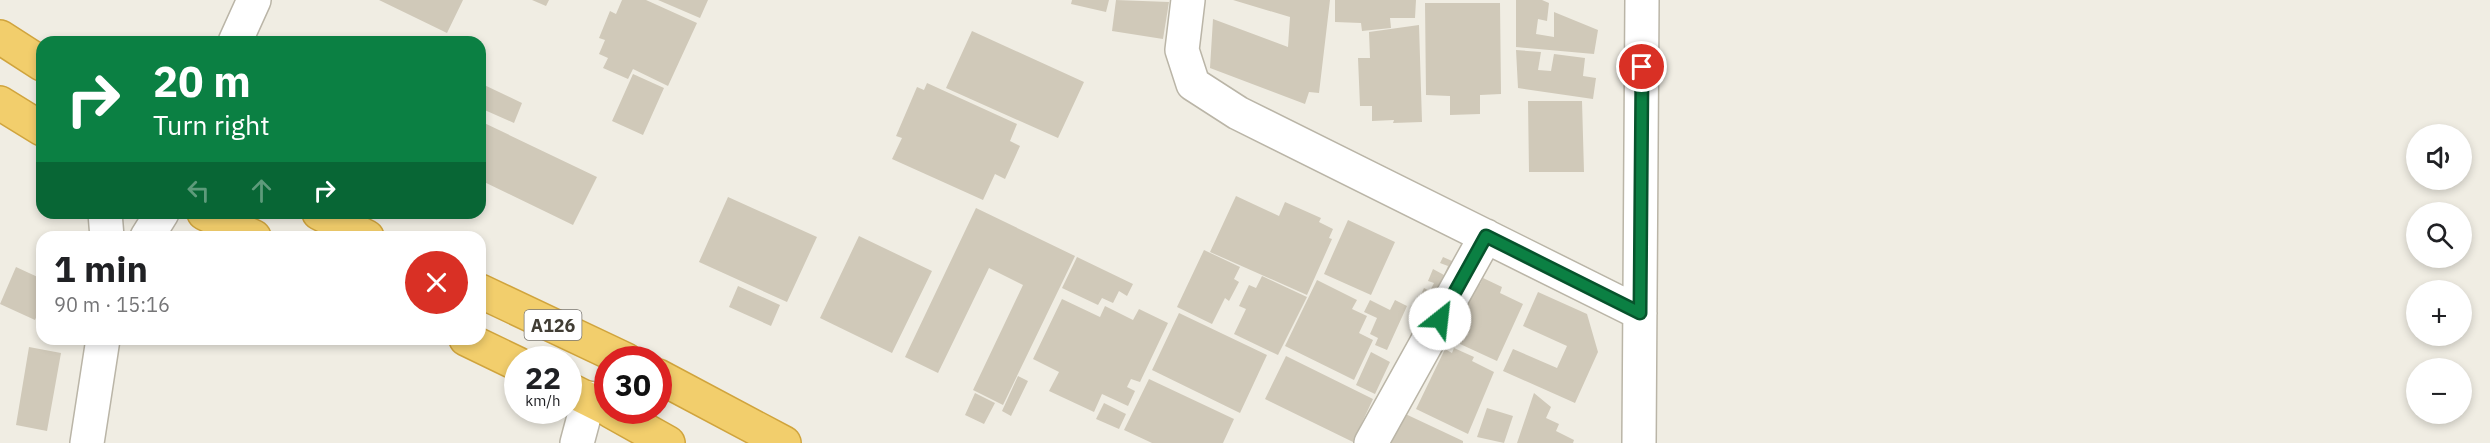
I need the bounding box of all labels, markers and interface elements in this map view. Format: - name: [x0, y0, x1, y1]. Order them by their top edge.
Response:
- pin: [1616, 41, 1667, 92]
- icon: arrive: [1625, 50, 1658, 83]
- text: 20 m: [153, 54, 251, 109]
- icon: right: [54, 60, 132, 138]
- text: Turn right: [153, 107, 270, 142]
- map controls: [2406, 124, 2472, 424]
- button: sound: [2406, 124, 2472, 190]
- icon: left: [182, 174, 215, 207]
- icon: ahead: [245, 174, 278, 207]
- icon: right: [308, 174, 341, 207]
- button: search: [2406, 202, 2472, 268]
- text: 1 min: [54, 245, 148, 292]
- button: close: [405, 251, 468, 314]
- button: +: [2406, 280, 2472, 346]
- position arrow: [1408, 287, 1472, 351]
- text: 90 m · 15:16: [54, 291, 170, 318]
- road number: A126: [524, 310, 582, 340]
- speed limit sign: 30: [594, 346, 672, 424]
- text: 22: [525, 358, 561, 397]
- button: −: [2406, 358, 2472, 424]
- text: km/h: [525, 391, 561, 410]

